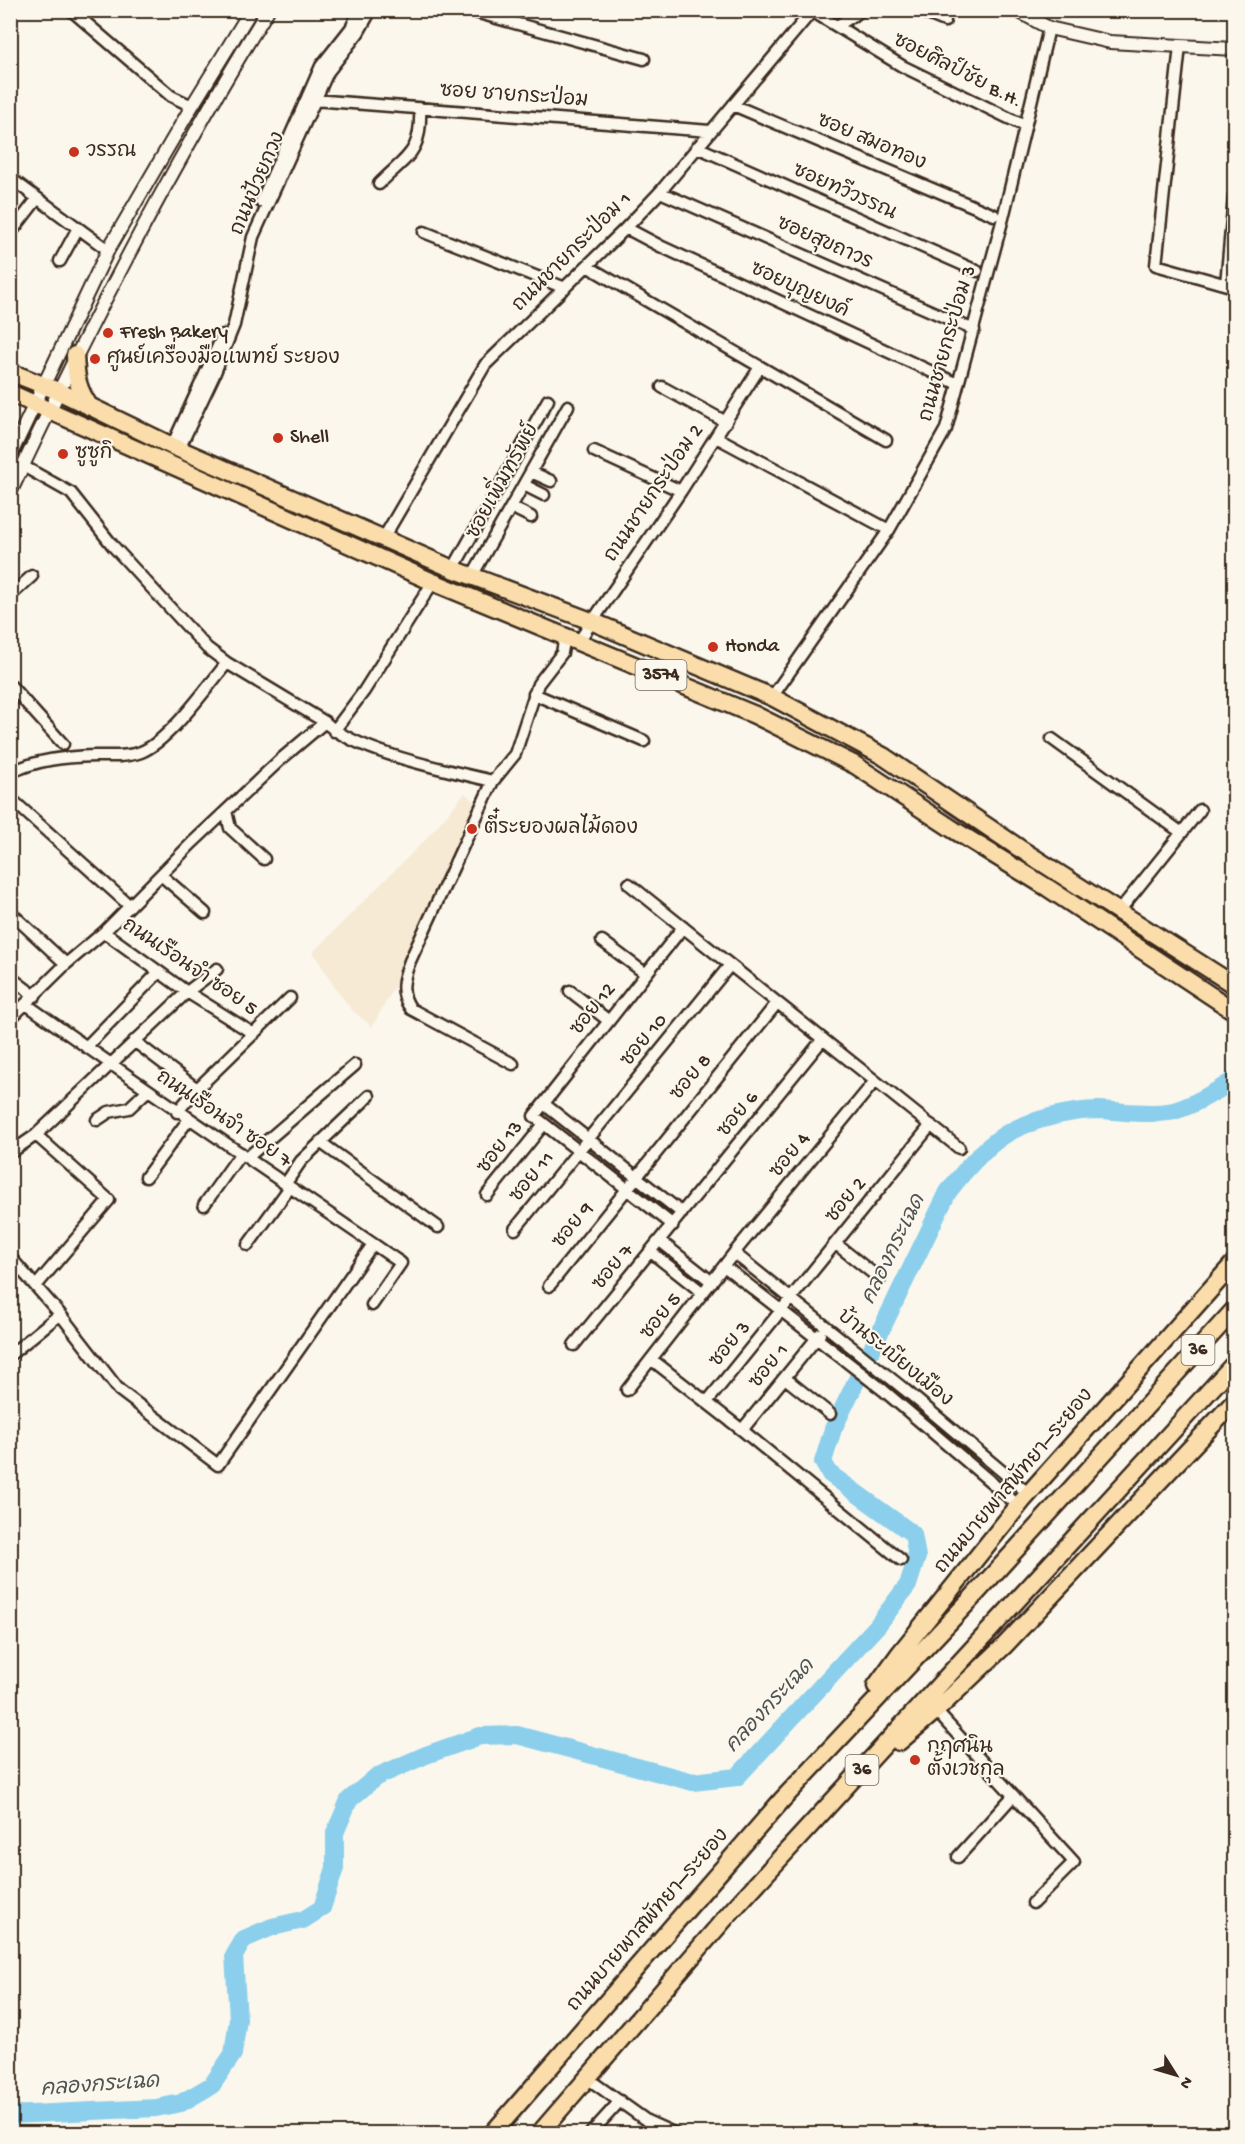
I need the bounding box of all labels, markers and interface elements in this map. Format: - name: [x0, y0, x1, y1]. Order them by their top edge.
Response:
- street label: ซอยศิลป์ชัย B.H.: [889, 25, 1028, 114]
- street label: ซอย ชายกระป่อม: [439, 75, 589, 114]
- street label: ซอย สมอทอง: [813, 110, 929, 176]
- street label: ถนนป้วยกวง: [221, 127, 291, 239]
- place label: วรรณ: [86, 141, 136, 164]
- marker: วรรณ: [67, 145, 81, 159]
- street label: ซอยทวีวรรณ: [789, 156, 901, 226]
- street label: ถนนชายกระป่อม 1: [505, 185, 637, 317]
- street label: ซอยสุขถาวร: [772, 213, 876, 276]
- street label: ซอยบุญยงค์: [746, 254, 854, 325]
- street label: ถนนชายกระป่อม 3: [911, 262, 982, 425]
- place label: Fresh Bakery: [119, 322, 228, 345]
- marker: Fresh Bakery: [101, 326, 115, 340]
- place label: ศูนย์เครื่องมือแพทย์ ระยอง: [107, 337, 340, 372]
- marker: ศูนย์เครื่องมือแพทย์ ระยอง: [88, 352, 102, 366]
- street label: ซอยเพิ่มทรัพย์: [454, 415, 545, 544]
- street label: ถนนชายกระป่อม 2: [596, 418, 710, 567]
- place label: Shell: [290, 427, 329, 450]
- marker: Shell: [271, 431, 285, 445]
- place label: ซูซูกิ: [75, 439, 112, 467]
- marker: ซูซูกิ: [56, 447, 70, 461]
- place label: Honda: [725, 636, 780, 659]
- marker: Honda: [706, 640, 720, 654]
- road number: 3574: [636, 660, 686, 690]
- place label: ตี๋ระยองผลไม้ดอง: [484, 807, 638, 841]
- marker: ตี๋ระยองผลไม้ดอง: [465, 822, 479, 836]
- street label: ถนนเรือนจำ ซอย 5: [117, 910, 264, 1022]
- street label: ซอย 12: [566, 979, 622, 1041]
- street label: ซอย 10: [617, 1010, 673, 1072]
- street label: ซอย 8: [666, 1050, 718, 1106]
- street label: ถนนเรือนจำ ซอย 7: [151, 1062, 298, 1174]
- street label: ซอย 6: [714, 1087, 765, 1143]
- street label: ซอย 13: [473, 1117, 529, 1179]
- street label: ซอย 4: [766, 1128, 816, 1183]
- street label: ซอย 11: [506, 1148, 560, 1208]
- street label: ซอย 2: [822, 1173, 872, 1228]
- water label: คลองกระเฉด: [858, 1190, 933, 1309]
- street label: ซอย 9: [549, 1199, 599, 1253]
- street label: ซอย 7: [589, 1240, 640, 1296]
- street label: ซอย 5: [637, 1289, 687, 1345]
- street label: บ้านระเบียงเมือง: [832, 1302, 960, 1413]
- street label: ซอย 3: [706, 1317, 756, 1373]
- road number: 36: [1182, 1335, 1214, 1365]
- street label: ซอย 1: [745, 1340, 795, 1394]
- street label: ถนนบายพาสพัทยา–ระยอง: [929, 1383, 1099, 1579]
- water label: คลองกระเฉด: [721, 1654, 822, 1759]
- place label: กฤศนิน ตั้งเวชกุล: [927, 1733, 1005, 1784]
- marker: กฤศนิน ตั้งเวชกุล: [908, 1753, 922, 1767]
- road number: 36: [846, 1755, 878, 1785]
- street label: ถนนบายพาสพัทยา–ระยอง: [561, 1823, 735, 2017]
- north arrow: [1146, 2045, 1206, 2105]
- water label: คลองกระเฉด: [40, 2070, 162, 2104]
- text: N: [1174, 2072, 1196, 2092]

